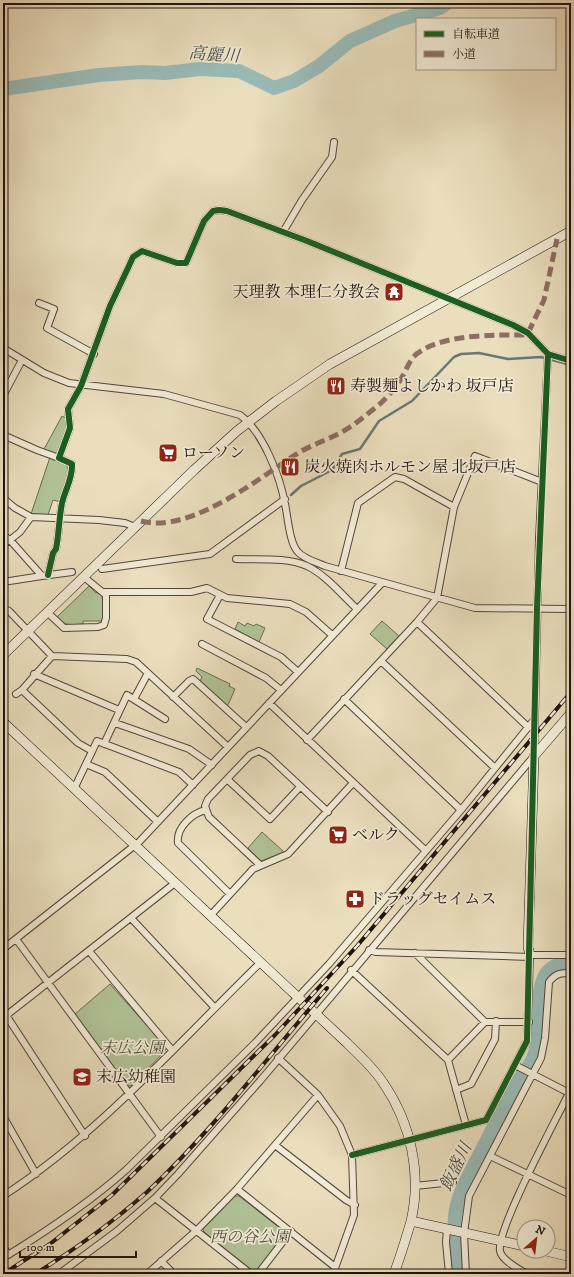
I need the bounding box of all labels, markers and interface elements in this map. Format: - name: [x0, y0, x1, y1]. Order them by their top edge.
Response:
- legend: [416, 18, 556, 70]
- text: 自転車道: [452, 27, 500, 42]
- water label: 高麗川: [188, 42, 242, 68]
- text: 小道: [452, 47, 476, 62]
- temple icon: 天理教 本理仁分教会: [383, 281, 405, 303]
- place label: 天理教 本理仁分教会: [233, 282, 380, 302]
- restaurant icon: 寿製麺よしかわ 坂戸店: [325, 375, 347, 397]
- place label: 寿製麺よしかわ 坂戸店: [350, 376, 513, 396]
- supermarket icon: ローソン: [157, 442, 179, 464]
- place label: ローソン: [182, 443, 245, 463]
- restaurant icon: 炭火焼肉ホルモン屋 北坂戸店: [279, 456, 301, 478]
- place label: 炭火焼肉ホルモン屋 北坂戸店: [304, 457, 515, 477]
- supermarket icon: ベルク: [327, 824, 349, 846]
- place label: ベルク: [352, 825, 400, 845]
- pharmacy icon: ドラッグセイムス: [344, 888, 366, 910]
- place label: ドラッグセイムス: [369, 889, 496, 909]
- park label: 末広公園: [100, 1038, 167, 1058]
- school or university icon: 末広幼稚園: [71, 1066, 93, 1088]
- place label: 末広幼稚園: [96, 1067, 176, 1087]
- water label: 飯盛川: [435, 1137, 478, 1195]
- north arrow: [516, 1219, 556, 1259]
- text: N: [533, 1223, 547, 1239]
- park label: 西の谷公園: [210, 1227, 293, 1247]
- scale bar: [20, 1233, 136, 1259]
- text: 100 m: [26, 1240, 55, 1255]

